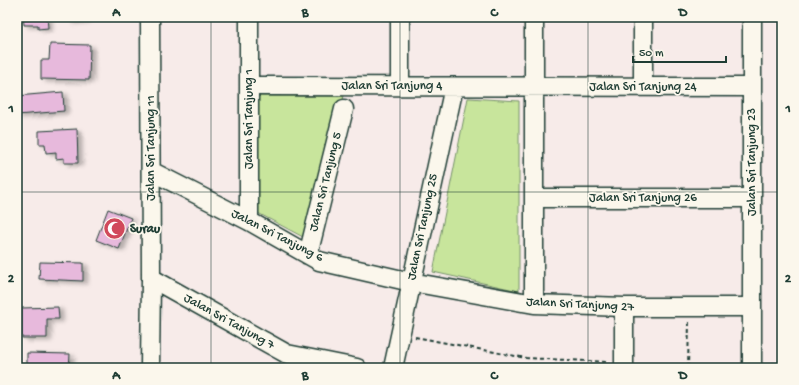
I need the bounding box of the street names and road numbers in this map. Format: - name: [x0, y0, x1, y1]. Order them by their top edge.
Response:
- street label: Jalan Sri Tanjung 1: [242, 69, 257, 169]
- street label: Jalan Sri Tanjung 4: [341, 79, 443, 94]
- street label: Jalan Sri Tanjung 24: [589, 80, 697, 95]
- street label: Jalan Sri Tanjung 11: [144, 95, 159, 201]
- street label: Jalan Sri Tanjung 23: [745, 108, 760, 216]
- street label: Jalan Sri Tanjung 5: [306, 131, 346, 233]
- street label: Jalan Sri Tanjung 25: [404, 172, 442, 281]
- street label: Jalan Sri Tanjung 26: [589, 191, 697, 206]
- street label: Jalan Sri Tanjung 6: [228, 206, 326, 266]
- street label: Jalan Sri Tanjung 7: [181, 291, 278, 354]
- street label: Jalan Sri Tanjung 27: [526, 295, 636, 315]

